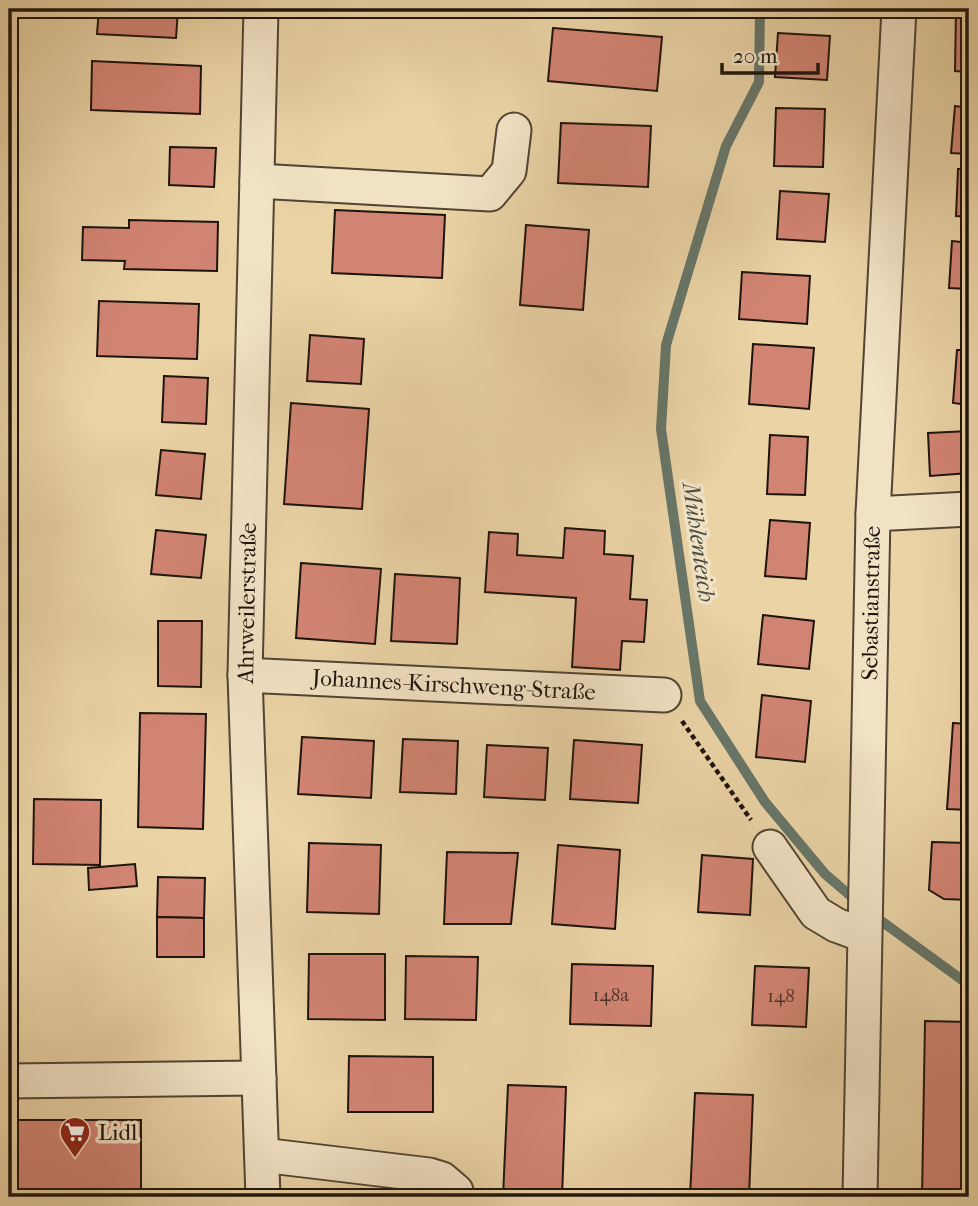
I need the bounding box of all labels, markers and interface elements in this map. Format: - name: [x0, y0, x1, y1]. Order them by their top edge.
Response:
- scale bar: [722, 32, 819, 76]
- text: 20 m: [733, 44, 778, 68]
- water label: Mühlenteich: [676, 478, 721, 604]
- street label: Ahrweilerstraße: [232, 522, 262, 685]
- street label: Sebastianstraße: [856, 526, 886, 680]
- street label: Johannes-Kirschweng-Straße: [309, 664, 597, 706]
- house number: 148a: [593, 984, 629, 1006]
- house number: 148: [767, 985, 795, 1007]
- supermarket icon: Lidl: [58, 1115, 92, 1159]
- place label: Lidl: [98, 1119, 138, 1146]

